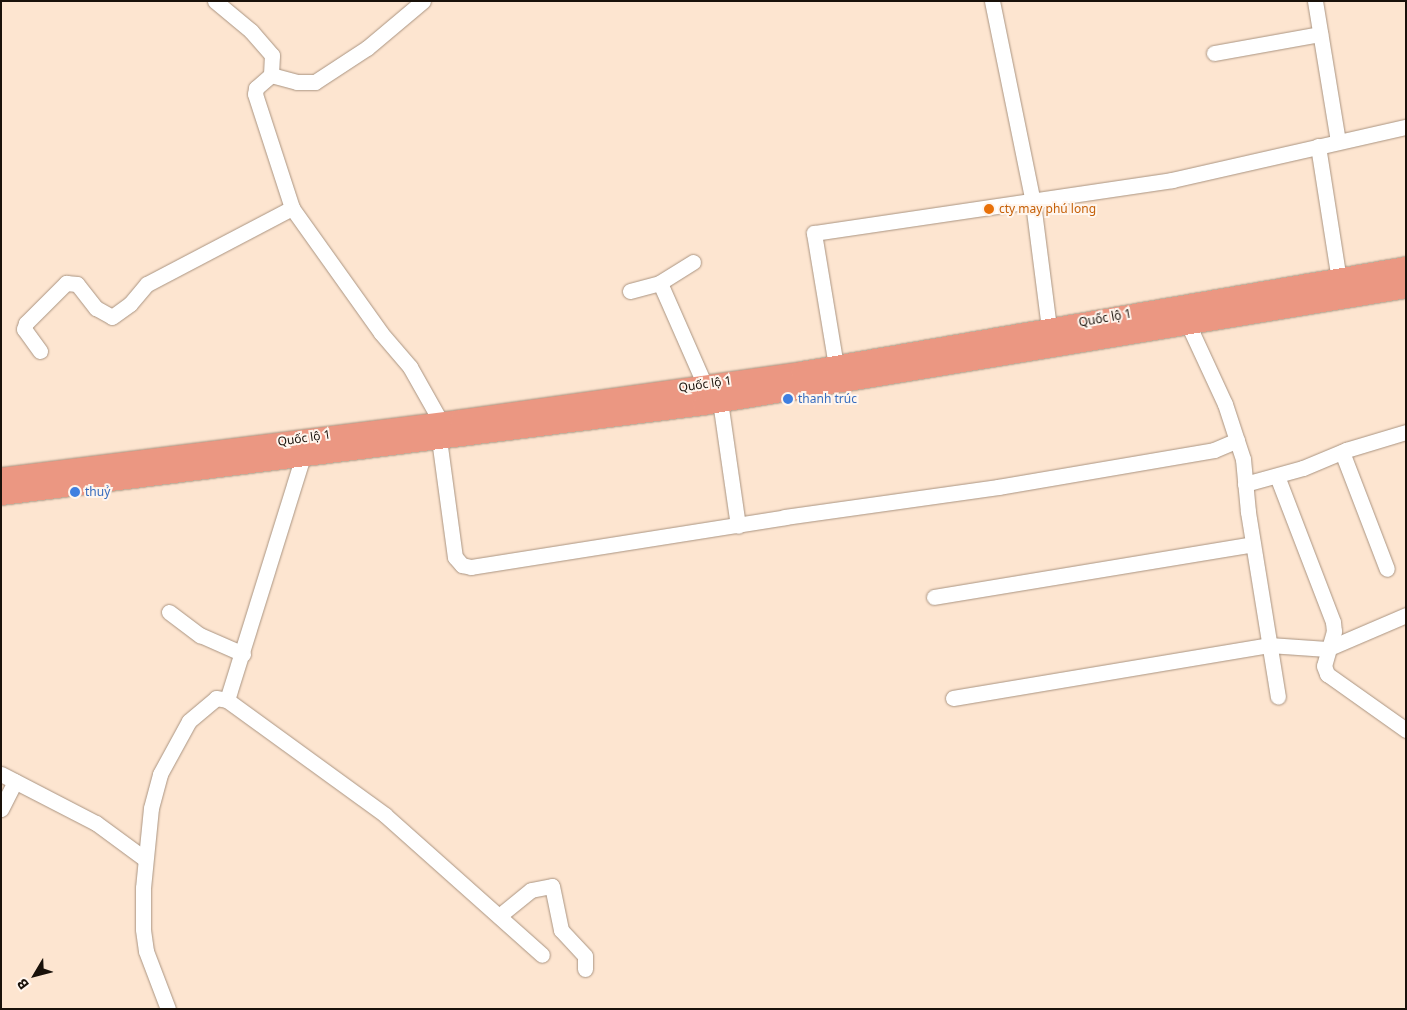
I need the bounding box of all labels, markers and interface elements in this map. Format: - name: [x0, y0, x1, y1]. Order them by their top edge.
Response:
- place label: cty may phú long: [999, 202, 1096, 216]
- marker: cty may phú long: [983, 203, 995, 215]
- street label: Quốc lộ 1: [1078, 306, 1132, 330]
- street label: Quốc lộ 1: [678, 373, 732, 395]
- place label: thanh trúc: [798, 392, 857, 406]
- marker: thanh trúc: [782, 393, 794, 405]
- street label: Quốc lộ 1: [277, 427, 331, 449]
- place label: thuỷ: [85, 485, 110, 499]
- marker: thuỷ: [69, 486, 81, 498]
- north arrow: [10, 950, 60, 1000]
- text: B: [12, 975, 33, 994]

